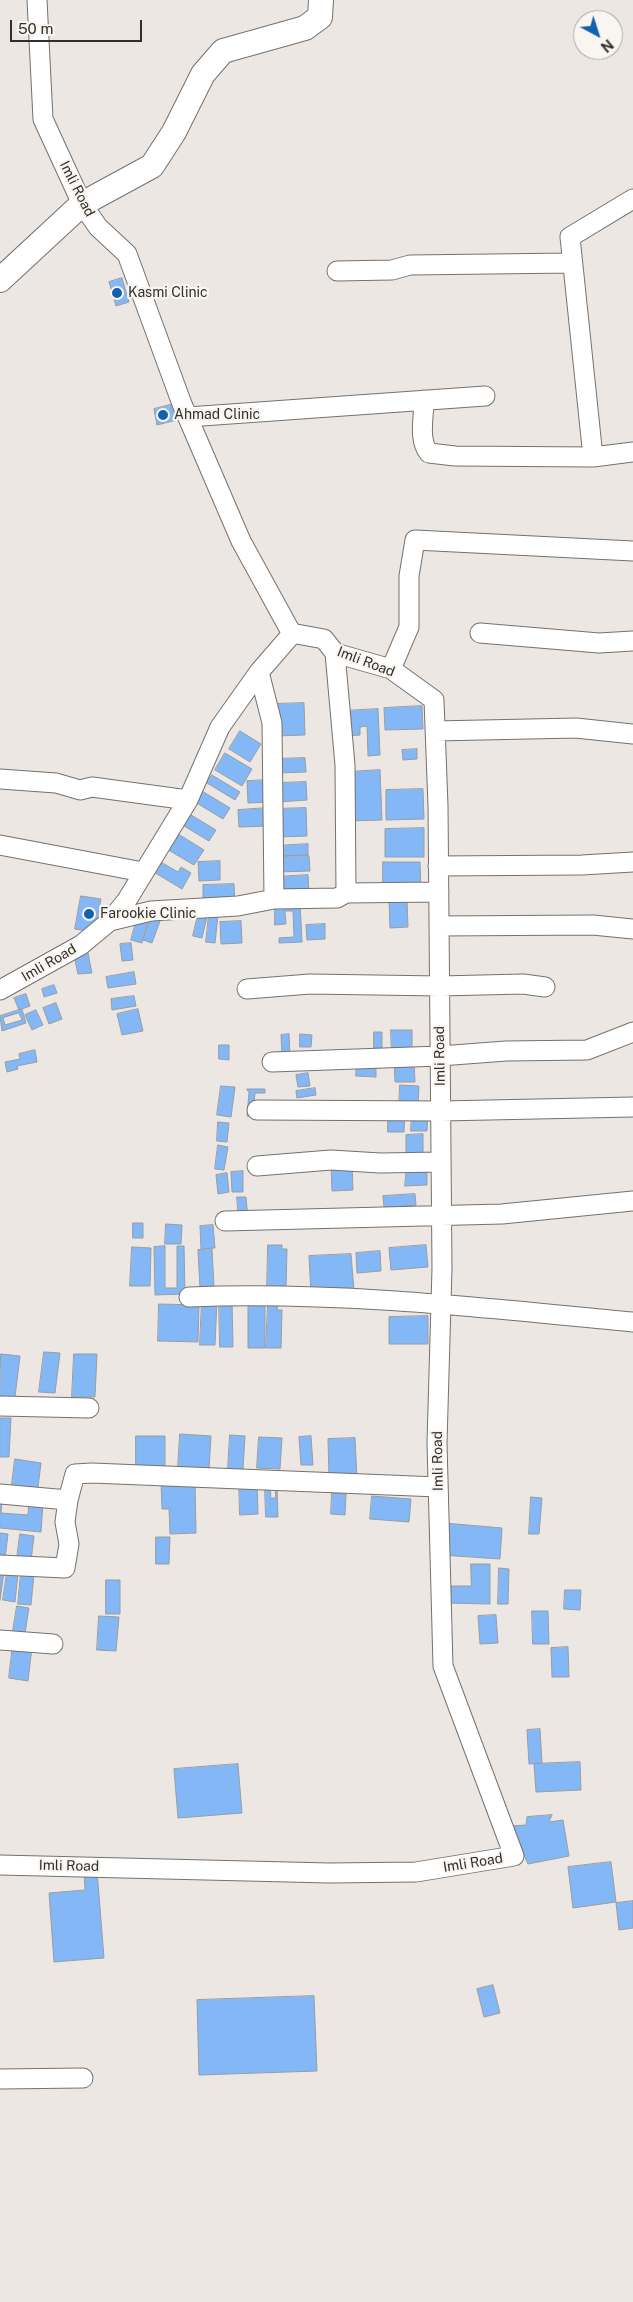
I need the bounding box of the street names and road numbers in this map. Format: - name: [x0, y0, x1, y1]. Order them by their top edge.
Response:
- street label: Imli Road: [56, 158, 98, 220]
- street label: Imli Road: [335, 643, 397, 681]
- street label: Imli Road: [19, 941, 79, 985]
- street label: Imli Road: [431, 1026, 449, 1086]
- street label: Imli Road: [429, 1431, 447, 1491]
- street label: Imli Road: [442, 1850, 504, 1876]
- street label: Imli Road: [39, 1857, 99, 1875]

